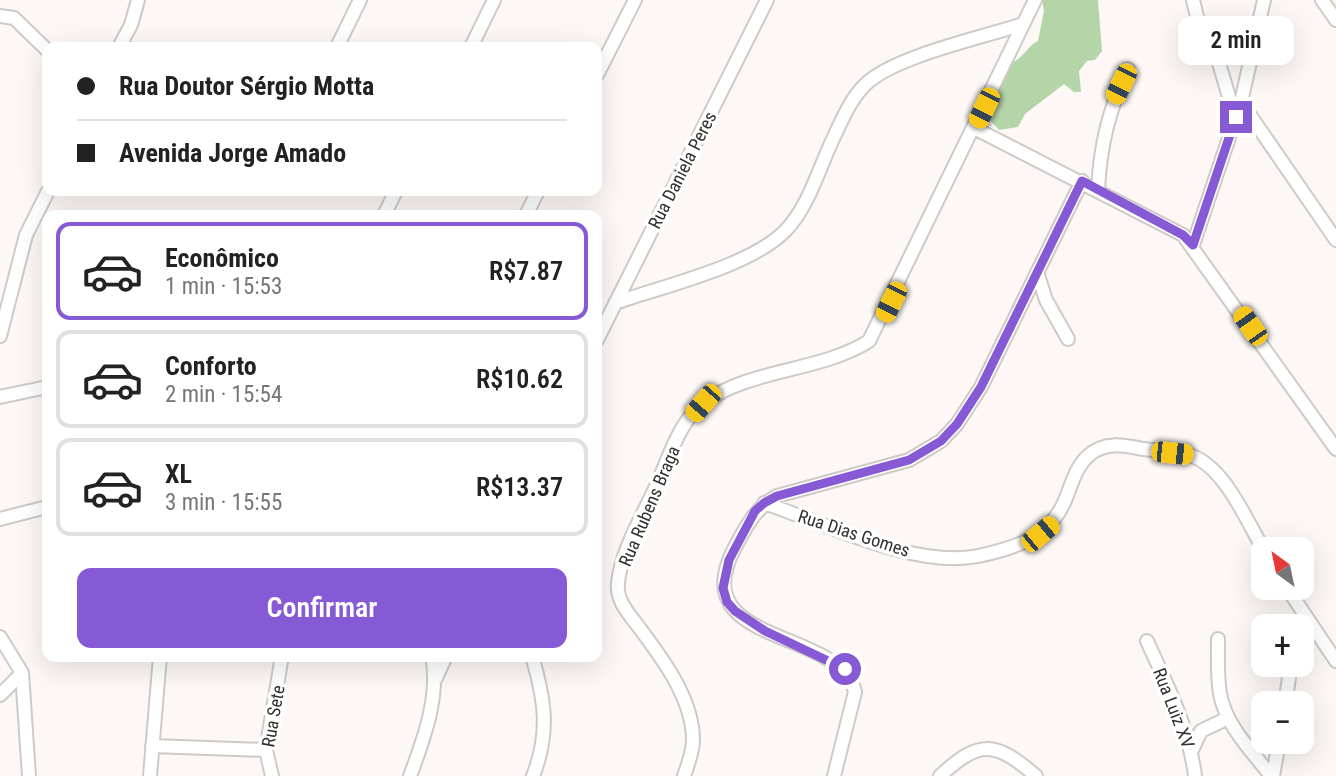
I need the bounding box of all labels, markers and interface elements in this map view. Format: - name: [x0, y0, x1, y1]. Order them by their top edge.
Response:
- callout: 2 min: [1178, 16, 1294, 64]
- text: 2 min: [1211, 27, 1261, 54]
- car: [1103, 61, 1140, 107]
- text: Rua Doutor Sérgio Motta: [119, 71, 374, 101]
- car: [966, 85, 1003, 131]
- route end: [1220, 101, 1252, 133]
- street label: Rua Daniela Peres: [644, 108, 720, 232]
- text: Avenida Jorge Amado: [119, 138, 346, 168]
- icon: car: [81, 240, 144, 303]
- text: Econômico: [165, 243, 279, 273]
- text: R$7.87: [489, 256, 563, 286]
- text: 1 min · 15:53: [165, 273, 282, 300]
- car: [873, 279, 910, 325]
- car: [1230, 303, 1271, 349]
- icon: car: [81, 348, 144, 411]
- text: Conforto: [165, 351, 257, 381]
- text: R$10.62: [476, 364, 563, 394]
- car: [682, 380, 725, 426]
- text: 2 min · 15:54: [165, 381, 282, 408]
- car: [1151, 440, 1194, 466]
- street label: Rua Rubens Braga: [614, 443, 684, 569]
- icon: car: [81, 456, 144, 519]
- text: XL: [165, 459, 192, 489]
- text: R$13.37: [476, 472, 563, 502]
- text: 3 min · 15:55: [165, 489, 282, 516]
- street label: Rua Dias Gomes: [795, 505, 913, 561]
- car: [1018, 512, 1063, 556]
- north arrow: [1251, 537, 1314, 600]
- map controls: [1251, 537, 1314, 754]
- button: Confirmar: [77, 568, 567, 648]
- button: +: [1251, 614, 1314, 677]
- route start: [829, 653, 861, 685]
- street label: Rua Luiz XV: [1149, 665, 1199, 751]
- street label: Rua Sete: [257, 683, 289, 749]
- button: −: [1251, 691, 1314, 754]

